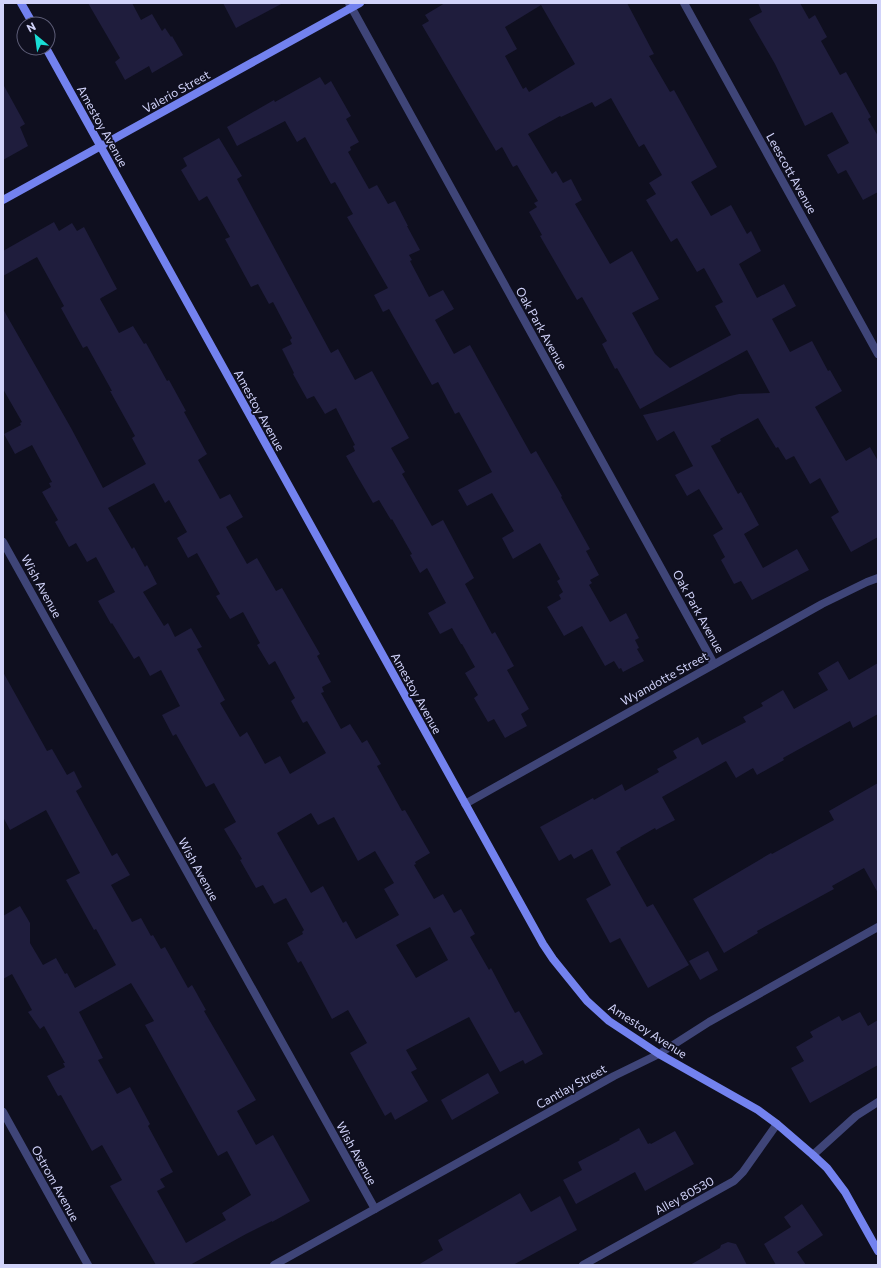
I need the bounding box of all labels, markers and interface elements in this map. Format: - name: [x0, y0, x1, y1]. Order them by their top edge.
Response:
- north arrow: [16, 16, 56, 56]
- text: N: [24, 19, 38, 35]
- street label: Valerio Street: [140, 67, 212, 115]
- street label: Amestoy Avenue: [75, 83, 131, 169]
- street label: Leescott Avenue: [764, 130, 820, 216]
- street label: Oak Park Avenue: [514, 284, 570, 372]
- street label: Amestoy Avenue: [232, 367, 288, 453]
- street label: Wish Avenue: [19, 552, 65, 620]
- street label: Oak Park Avenue: [671, 567, 727, 655]
- street label: Wyandotte Street: [618, 648, 710, 708]
- street label: Amestoy Avenue: [389, 650, 445, 736]
- street label: Wish Avenue: [176, 835, 222, 903]
- street label: Amestoy Avenue: [606, 999, 690, 1061]
- street label: Cantlay Street: [534, 1061, 609, 1111]
- street label: Wish Avenue: [334, 1119, 380, 1187]
- street label: Ostrom Avenue: [29, 1143, 83, 1223]
- street label: Alley 80530: [652, 1173, 716, 1217]

